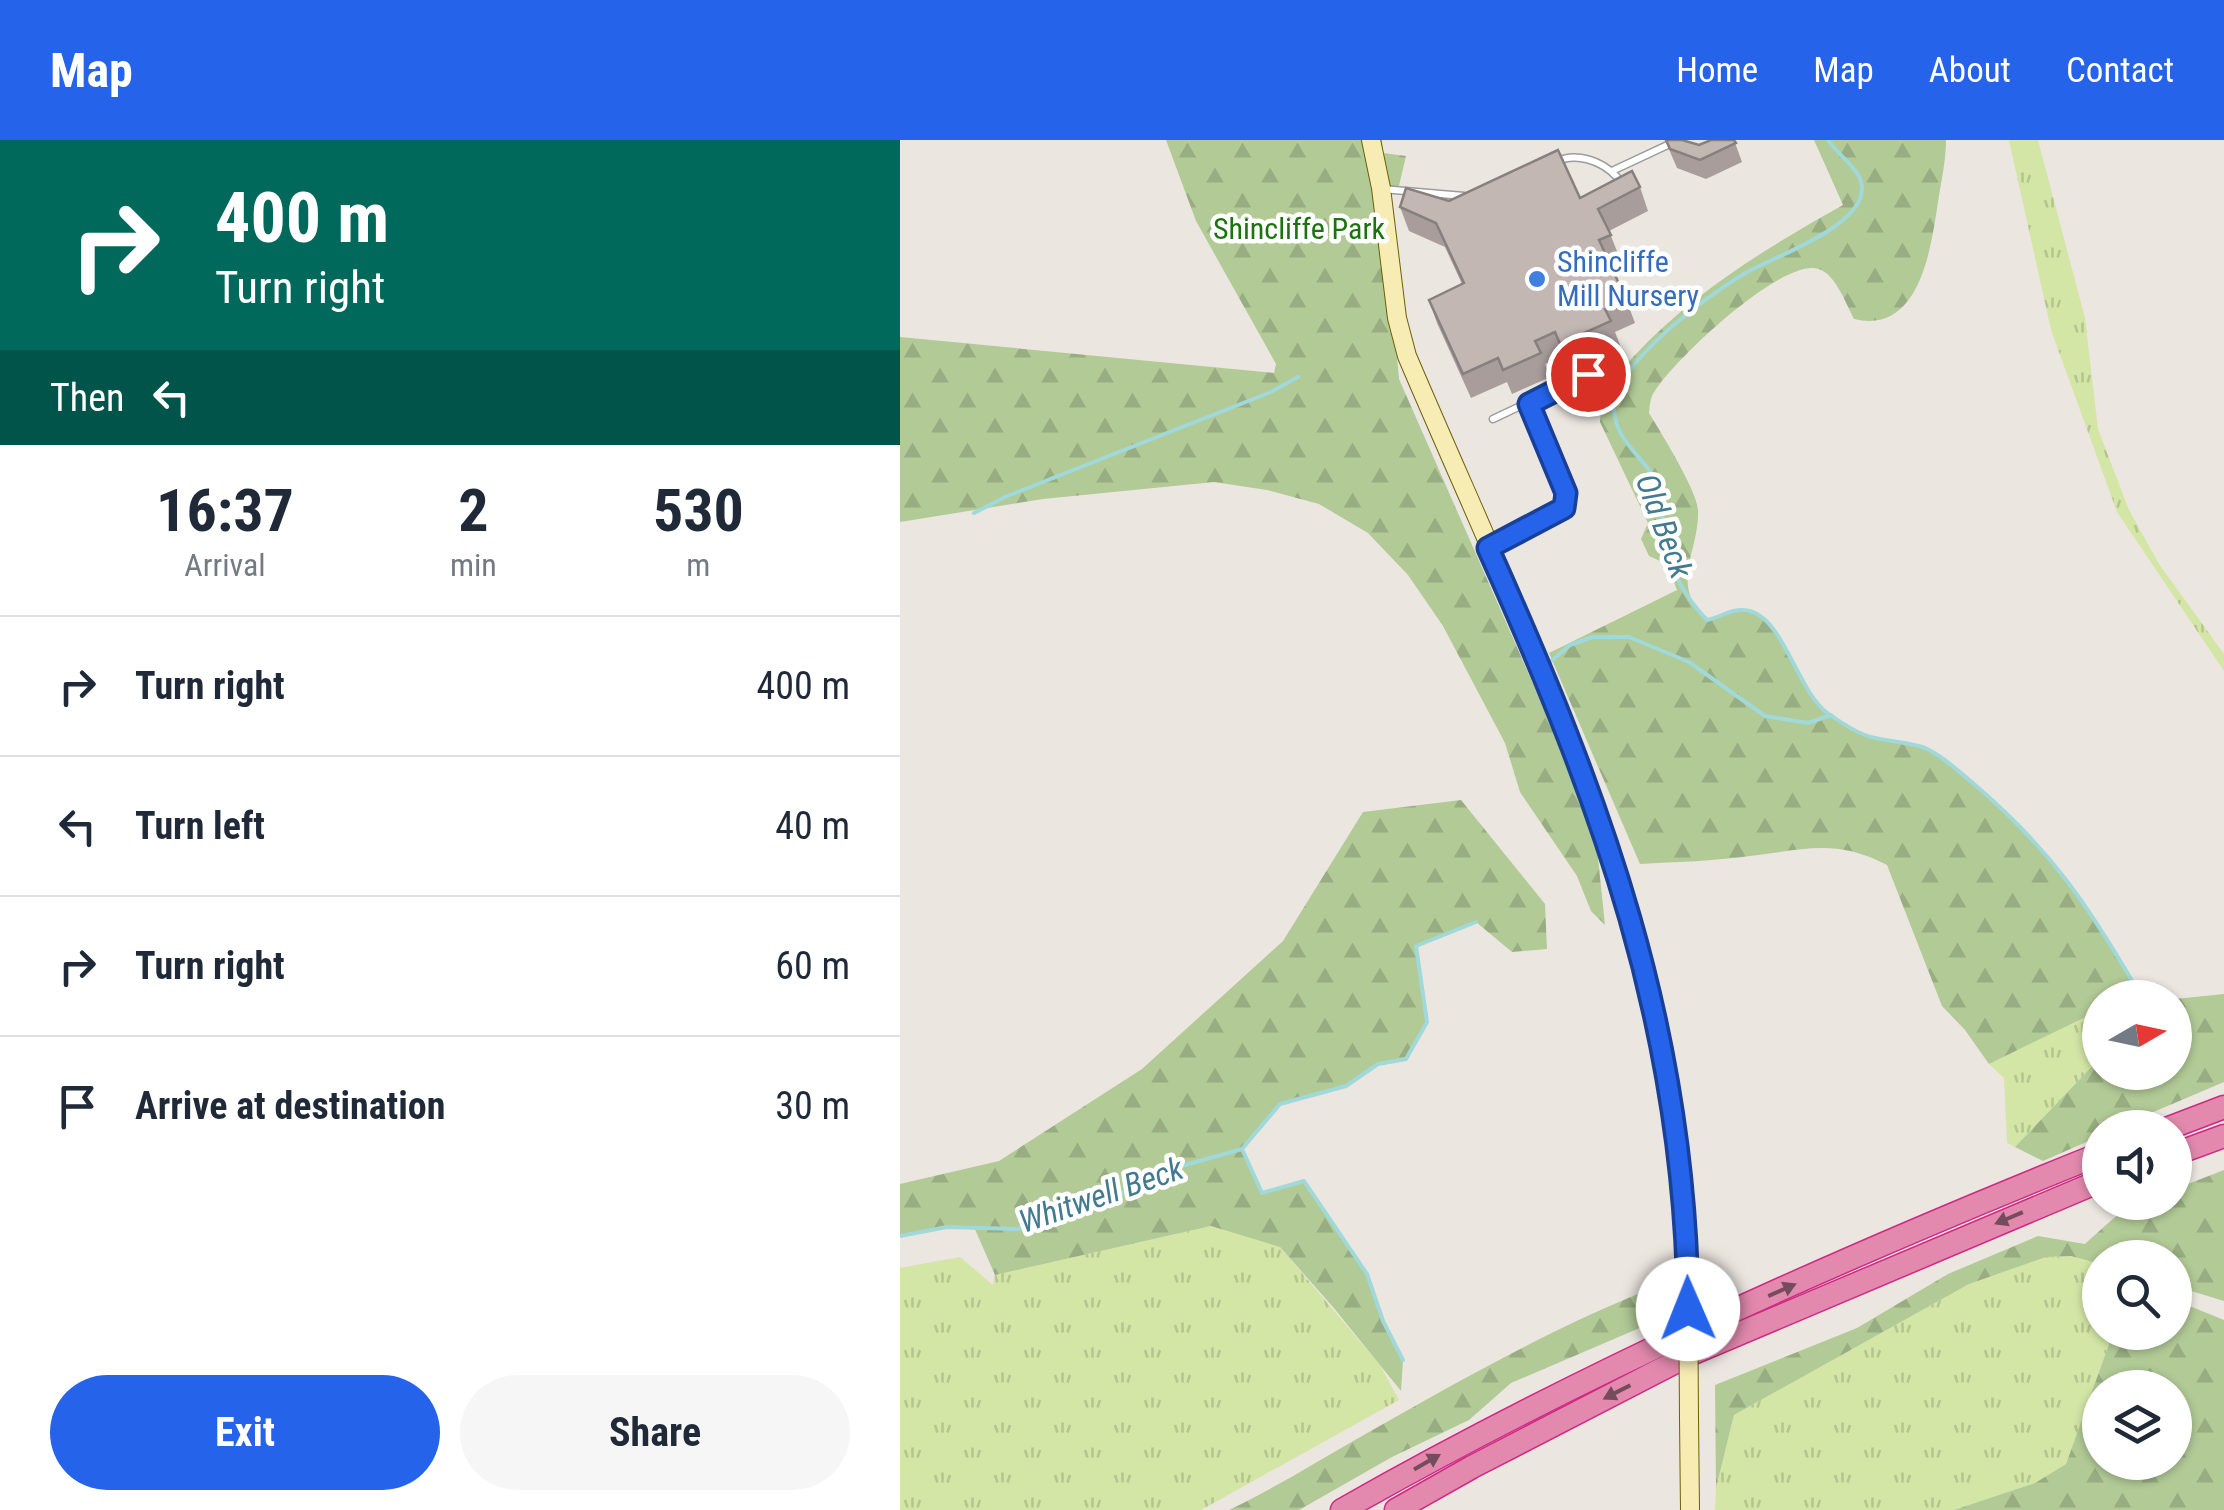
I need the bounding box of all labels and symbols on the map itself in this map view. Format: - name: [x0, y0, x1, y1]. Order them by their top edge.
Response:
- park label: Shincliffe Park: [1213, 211, 1386, 246]
- place label: Shincliffe Mill Nursery: [1557, 244, 1699, 313]
- marker: Shincliffe Mill Nursery: [1526, 268, 1548, 290]
- pin: [1546, 332, 1631, 417]
- water label: Old Beck: [1628, 469, 1701, 584]
- north arrow: [2082, 980, 2192, 1090]
- water label: Whitwell Beck: [1014, 1149, 1189, 1241]
- one-way arrow: [1994, 1210, 2024, 1226]
- position arrow: [1636, 1257, 1740, 1361]
- one-way arrow: [1768, 1282, 1797, 1298]
- one-way arrow: [1602, 1383, 1631, 1400]
- one-way arrow: [1413, 1453, 1441, 1471]

